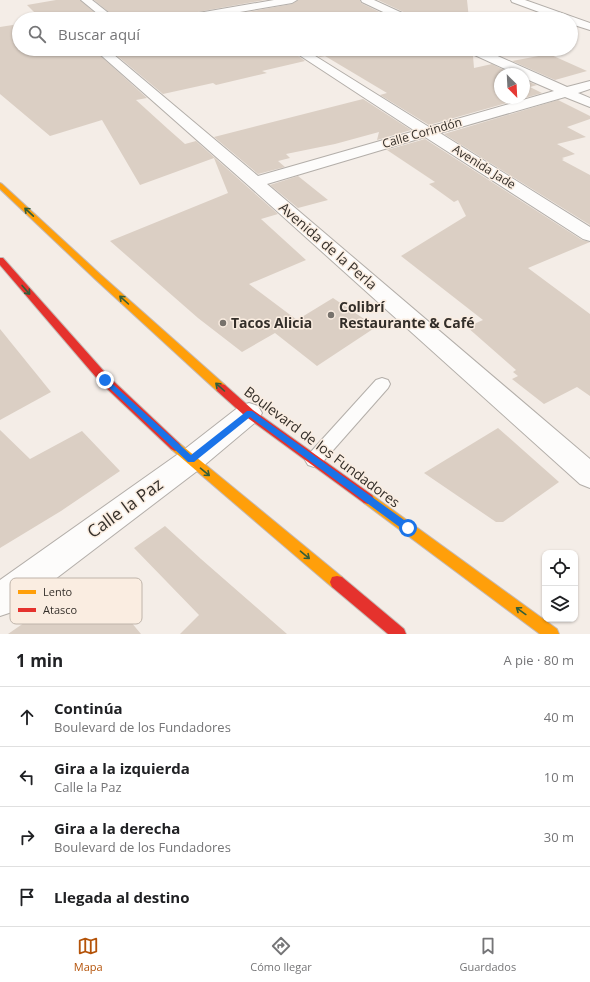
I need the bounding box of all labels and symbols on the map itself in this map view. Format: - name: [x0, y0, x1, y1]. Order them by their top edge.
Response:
- north arrow: [494, 68, 530, 104]
- street label: Calle Corindón: [380, 113, 464, 152]
- street label: Avenida Jade: [449, 140, 519, 193]
- street label: Avenida de la Perla: [275, 198, 381, 294]
- one-way arrow: [24, 207, 34, 216]
- one-way arrow: [21, 285, 30, 295]
- one-way arrow: [119, 296, 129, 305]
- place label: Colibrí Restaurante & Café: [339, 297, 474, 332]
- marker: Colibrí Restaurante & Café: [326, 310, 336, 320]
- place label: Tacos Alicia: [231, 313, 312, 332]
- marker: Tacos Alicia: [218, 318, 228, 328]
- route end: [96, 371, 114, 389]
- street label: Boulevard de los Fundadores: [241, 382, 404, 512]
- one-way arrow: [216, 383, 226, 392]
- one-way arrow: [200, 467, 211, 476]
- street label: Calle la Paz: [82, 472, 167, 543]
- route start: [399, 519, 417, 537]
- one-way arrow: [300, 551, 310, 560]
- legend: [10, 578, 142, 624]
- text: Lento: [43, 584, 73, 599]
- text: Atasco: [43, 602, 78, 617]
- one-way arrow: [515, 607, 526, 615]

